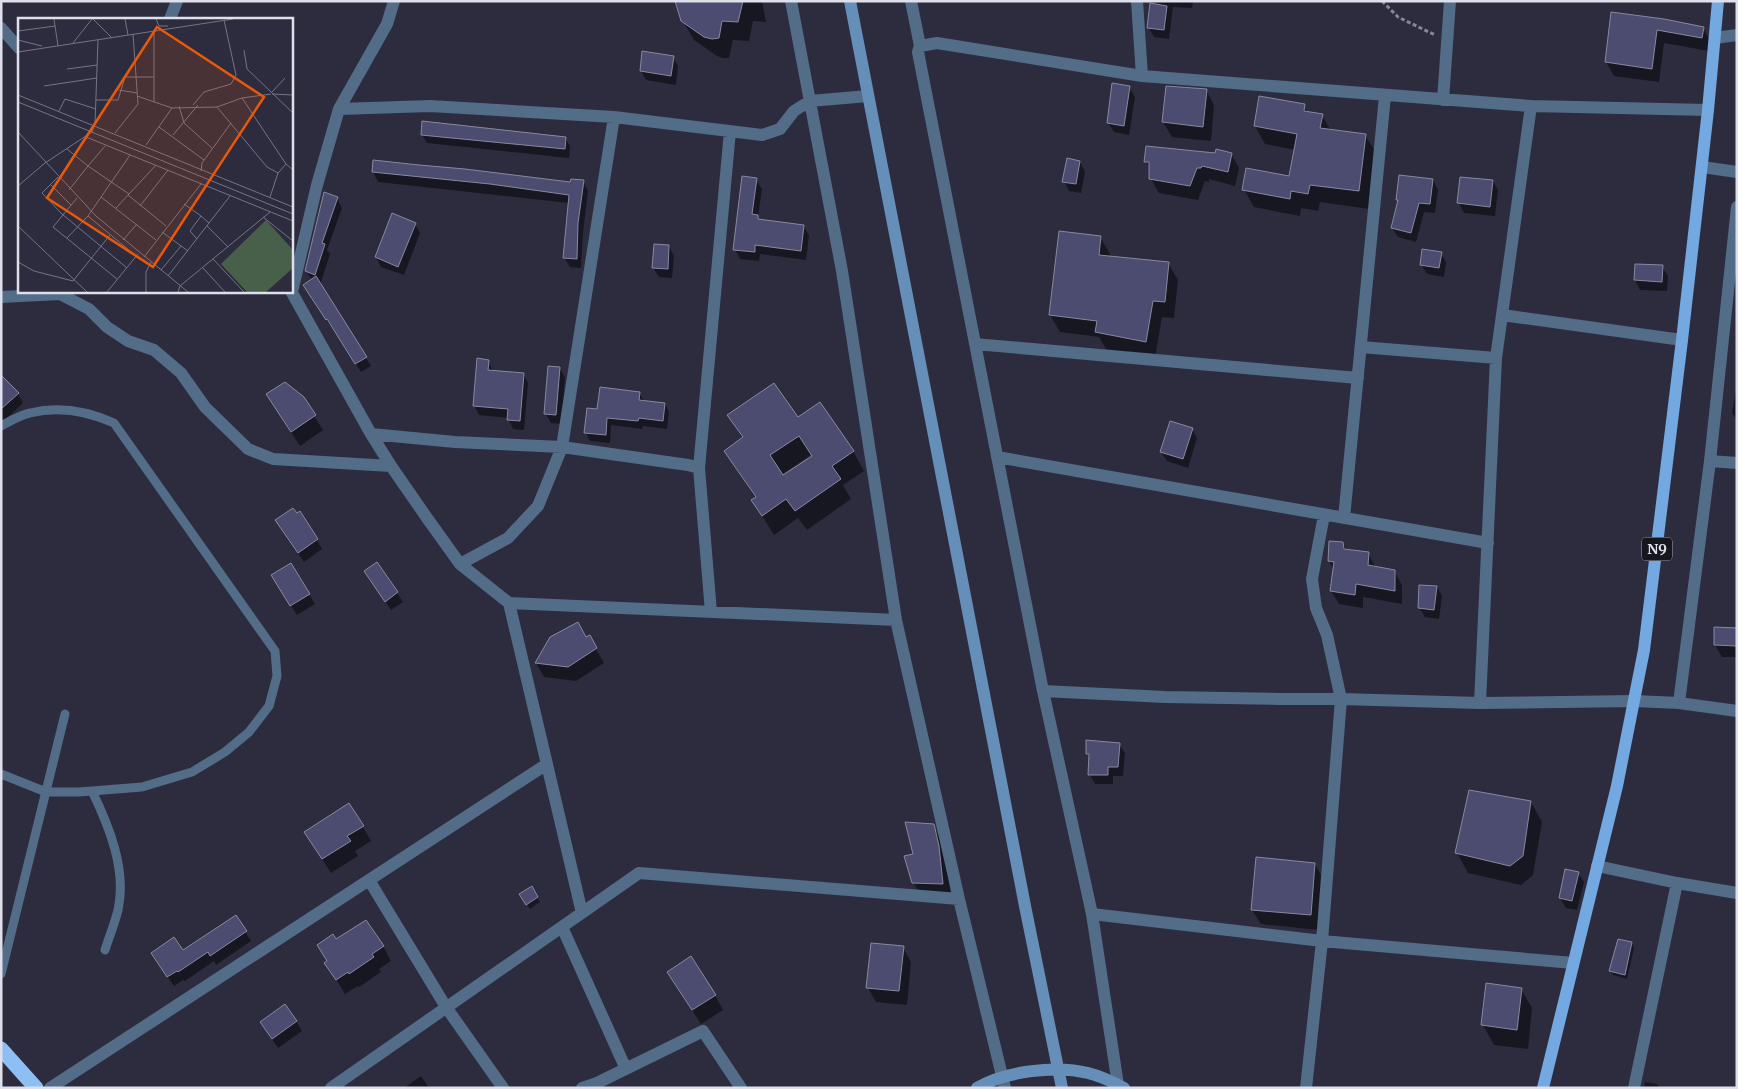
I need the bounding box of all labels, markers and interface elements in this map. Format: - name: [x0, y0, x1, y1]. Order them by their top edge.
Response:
- inset map: [18, 18, 292, 292]
- road number: N9: [1642, 538, 1672, 560]

